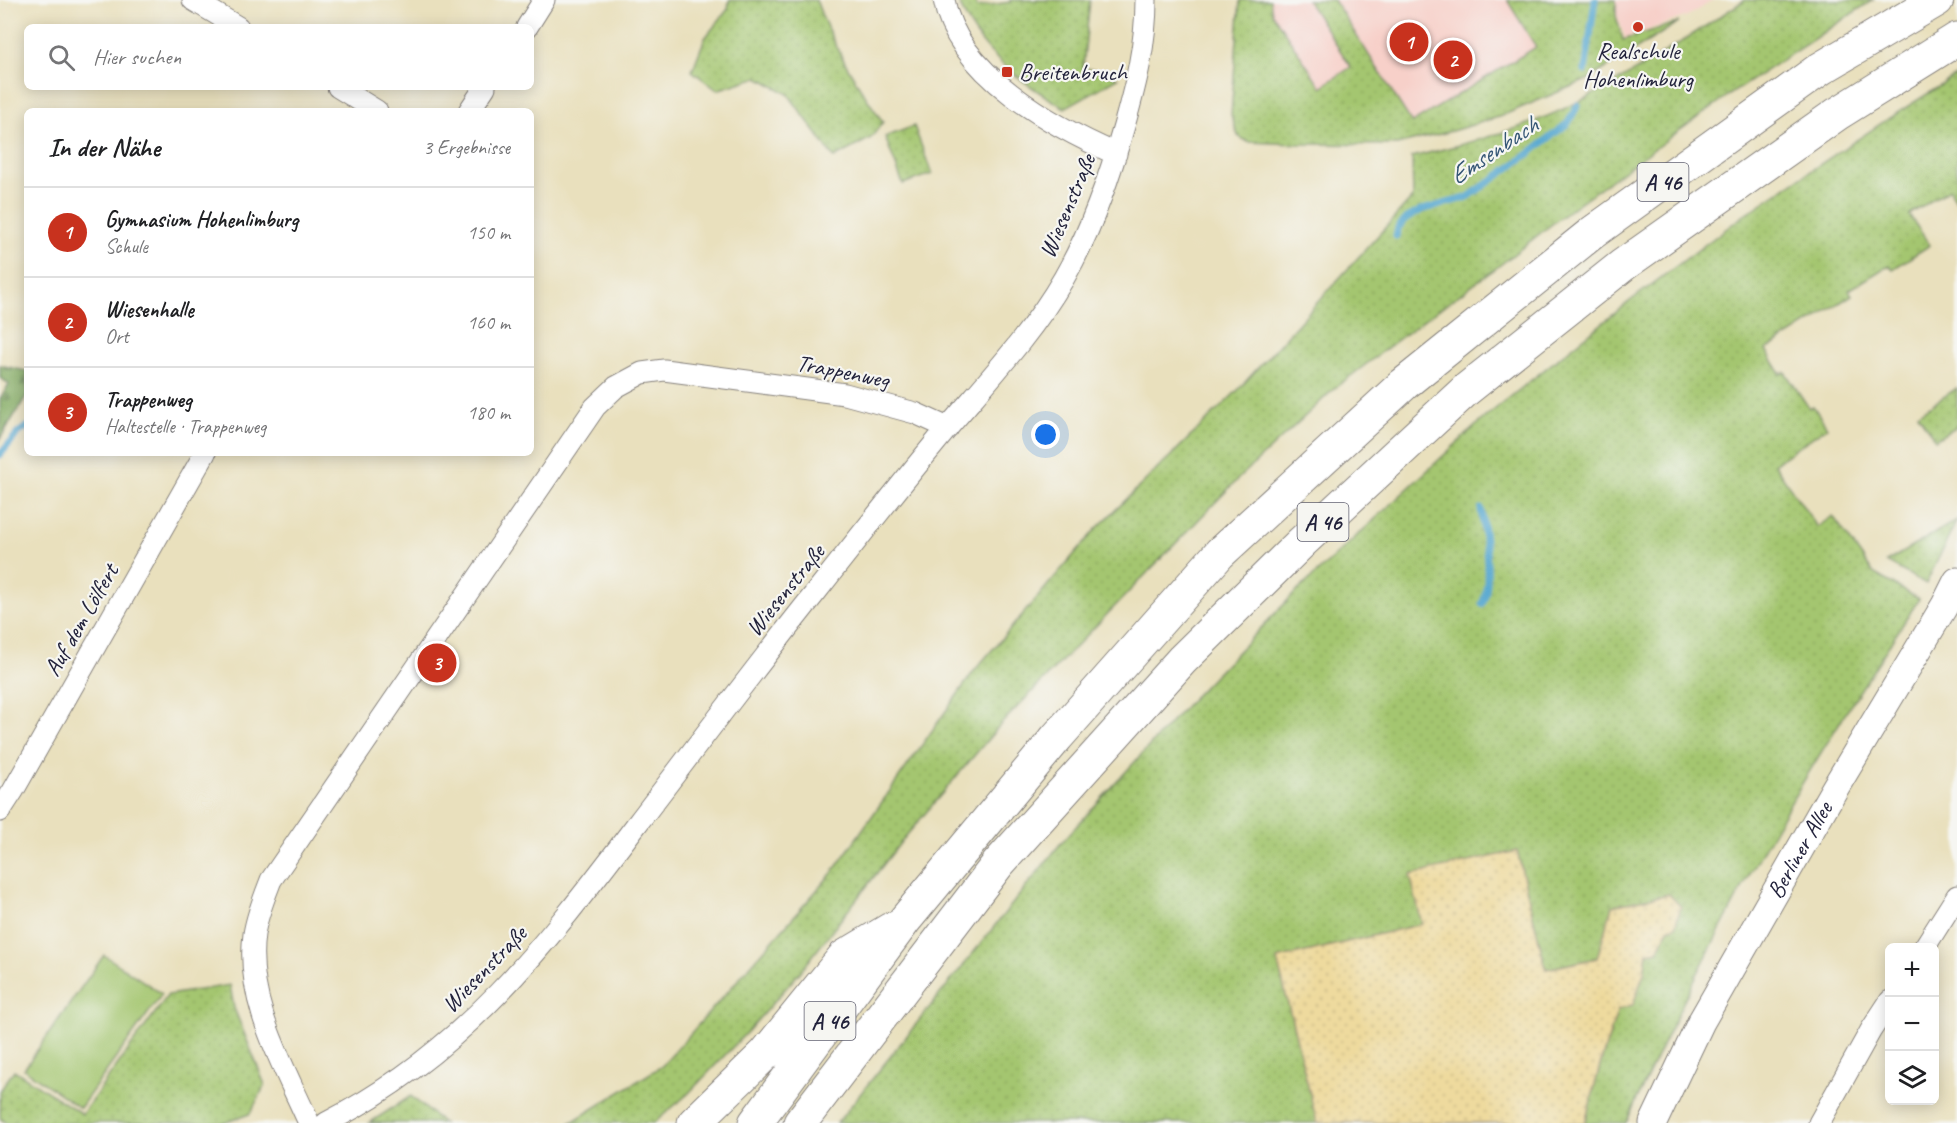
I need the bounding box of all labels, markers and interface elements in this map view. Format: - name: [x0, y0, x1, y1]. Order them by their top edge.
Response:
- pin: 1: [1390, 20, 1428, 64]
- marker: Realschule Hohenlimburg: [1631, 20, 1645, 34]
- search box: [24, 24, 534, 90]
- place label: Realschule Hohenlimburg: [1583, 36, 1695, 94]
- pin: 2: [1434, 38, 1472, 82]
- icon: search: [45, 41, 78, 74]
- text: Hier suchen: [93, 43, 181, 71]
- place label: Breitenbruch: [1019, 57, 1129, 87]
- marker: Breitenbruch: [1000, 65, 1014, 79]
- water label: Emsenbach: [1443, 108, 1546, 192]
- text: In der Nähe: [48, 131, 160, 164]
- text: 3 Ergebnisse: [423, 135, 510, 160]
- street label: Wiesenstraße: [1032, 148, 1103, 262]
- road number: A 46: [1638, 163, 1688, 201]
- text: Gymnasium Hohenlimburg: [105, 206, 298, 234]
- text: 1: [63, 220, 72, 245]
- text: 150 m: [467, 220, 510, 245]
- text: Schule: [105, 234, 148, 259]
- text: Wiesenhalle: [105, 296, 193, 324]
- text: 2: [63, 310, 72, 335]
- text: 160 m: [467, 310, 510, 335]
- text: Ort: [105, 324, 129, 349]
- street label: Trappenweg: [794, 347, 893, 395]
- text: Trappenweg: [105, 386, 192, 414]
- text: 3: [63, 400, 72, 425]
- text: 180 m: [467, 400, 510, 425]
- text: Haltestelle · Trappenweg: [105, 414, 266, 439]
- your location: [1031, 420, 1060, 449]
- road number: A 46: [1298, 503, 1348, 541]
- street label: Wiesenstraße: [739, 536, 833, 642]
- street label: Auf dem Lölfert: [37, 557, 126, 681]
- pin: 3: [418, 640, 456, 686]
- street label: Berliner Allee: [1760, 795, 1840, 904]
- street label: Wiesenstraße: [435, 918, 534, 1019]
- map controls: [1885, 943, 1939, 1105]
- button: +: [1885, 943, 1939, 997]
- button: −: [1885, 997, 1939, 1051]
- road number: A 46: [804, 1002, 856, 1040]
- button: layers: [1885, 1051, 1939, 1105]

